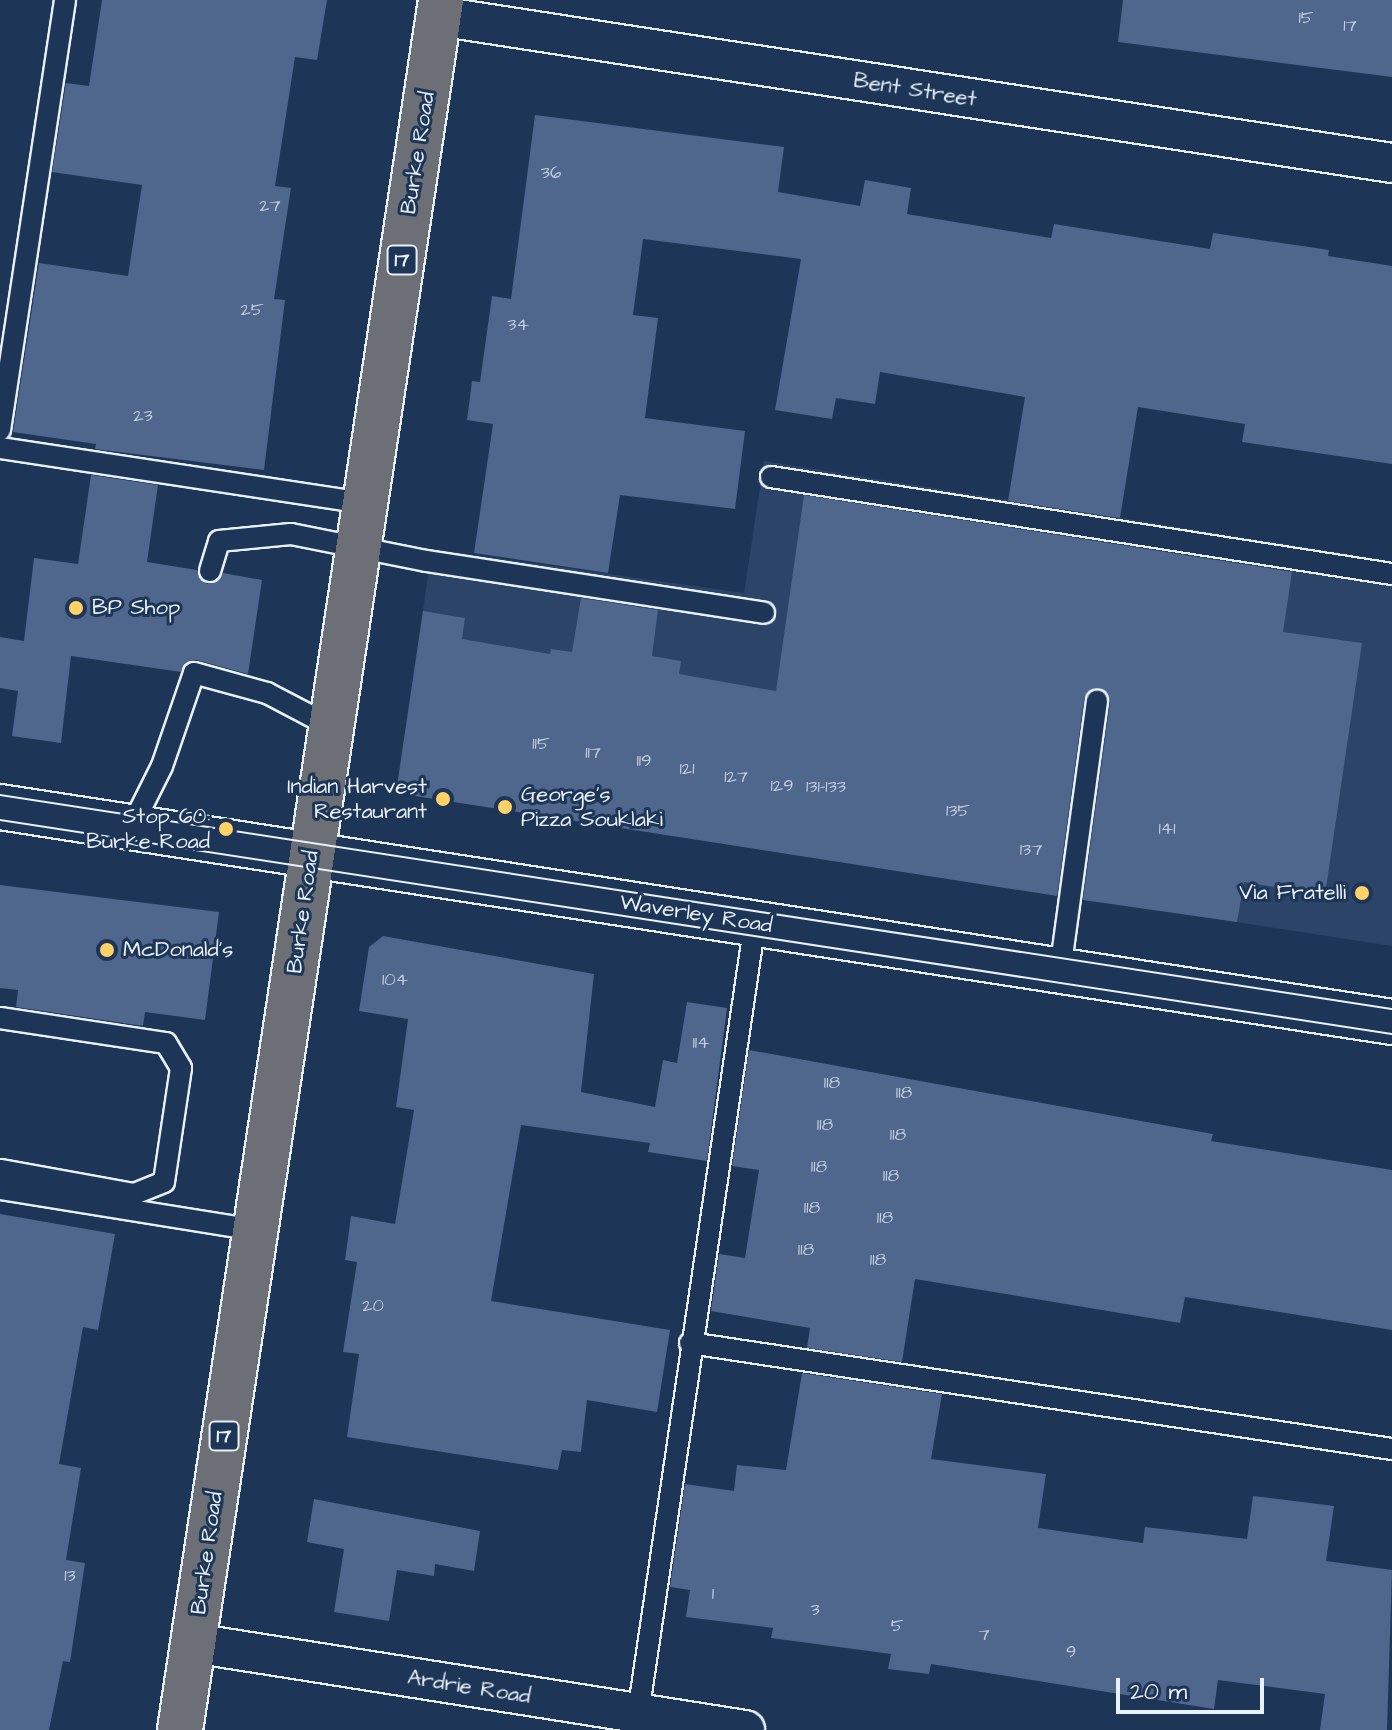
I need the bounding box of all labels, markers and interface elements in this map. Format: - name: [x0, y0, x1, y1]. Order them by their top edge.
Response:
- house number: 15: [1298, 7, 1314, 29]
- house number: 17: [1343, 15, 1357, 37]
- street label: Bent Street: [852, 67, 978, 113]
- street label: Burke Road: [395, 90, 441, 216]
- house number: 36: [541, 162, 561, 184]
- house number: 27: [259, 195, 281, 217]
- road number: 17: [386, 244, 418, 276]
- house number: 25: [240, 299, 264, 321]
- house number: 34: [507, 314, 529, 336]
- house number: 23: [133, 405, 153, 427]
- place label: BP Shop: [92, 595, 180, 621]
- marker: BP Shop: [67, 599, 85, 617]
- house number: 115: [532, 733, 550, 755]
- house number: 117: [585, 742, 601, 764]
- house number: 119: [637, 750, 651, 772]
- house number: 121: [680, 758, 694, 780]
- house number: 127: [724, 766, 748, 788]
- place label: Indian Harvest Restaurant: [287, 773, 427, 824]
- house number: 129: [771, 775, 793, 797]
- house number: 131-133: [806, 776, 846, 798]
- place label: George's Pizza Souklaki: [521, 781, 663, 832]
- marker: Indian Harvest Restaurant: [434, 790, 452, 808]
- marker: George's Pizza Souklaki: [496, 798, 514, 816]
- house number: 135: [946, 800, 970, 822]
- place label: Stop 60: Burke Road: [86, 803, 210, 854]
- house number: 141: [1159, 818, 1175, 840]
- marker: Stop 60: Burke Road: [217, 820, 235, 838]
- house number: 137: [1020, 839, 1042, 861]
- street label: Burke Road: [281, 849, 325, 975]
- place label: Via Fratelli: [1239, 880, 1346, 906]
- marker: Via Fratelli: [1353, 884, 1371, 902]
- street label: Waverley Road: [618, 889, 774, 939]
- place label: McDonald's: [123, 937, 233, 963]
- marker: McDonald's: [98, 941, 116, 959]
- house number: 104: [382, 969, 408, 991]
- house number: 114: [693, 1032, 709, 1054]
- house number: 118: [824, 1072, 840, 1094]
- house number: 118: [896, 1082, 912, 1104]
- house number: 118: [817, 1114, 833, 1136]
- house number: 118: [890, 1124, 906, 1146]
- house number: 118: [811, 1156, 827, 1178]
- house number: 118: [883, 1165, 899, 1187]
- house number: 118: [804, 1197, 820, 1219]
- house number: 118: [877, 1207, 893, 1229]
- house number: 118: [798, 1239, 814, 1261]
- house number: 118: [870, 1249, 886, 1271]
- house number: 20: [362, 1295, 384, 1317]
- road number: 17: [208, 1420, 240, 1452]
- street label: Burke Road: [185, 1490, 229, 1616]
- house number: 13: [64, 1565, 76, 1587]
- house number: 1: [712, 1583, 714, 1605]
- house number: 3: [810, 1599, 820, 1621]
- house number: 5: [891, 1615, 903, 1637]
- house number: 7: [978, 1624, 990, 1646]
- house number: 9: [1066, 1641, 1076, 1663]
- scale bar: [1120, 1662, 1268, 1712]
- street label: Ardrie Road: [406, 1664, 532, 1710]
- text: 20 m: [1130, 1675, 1187, 1709]

